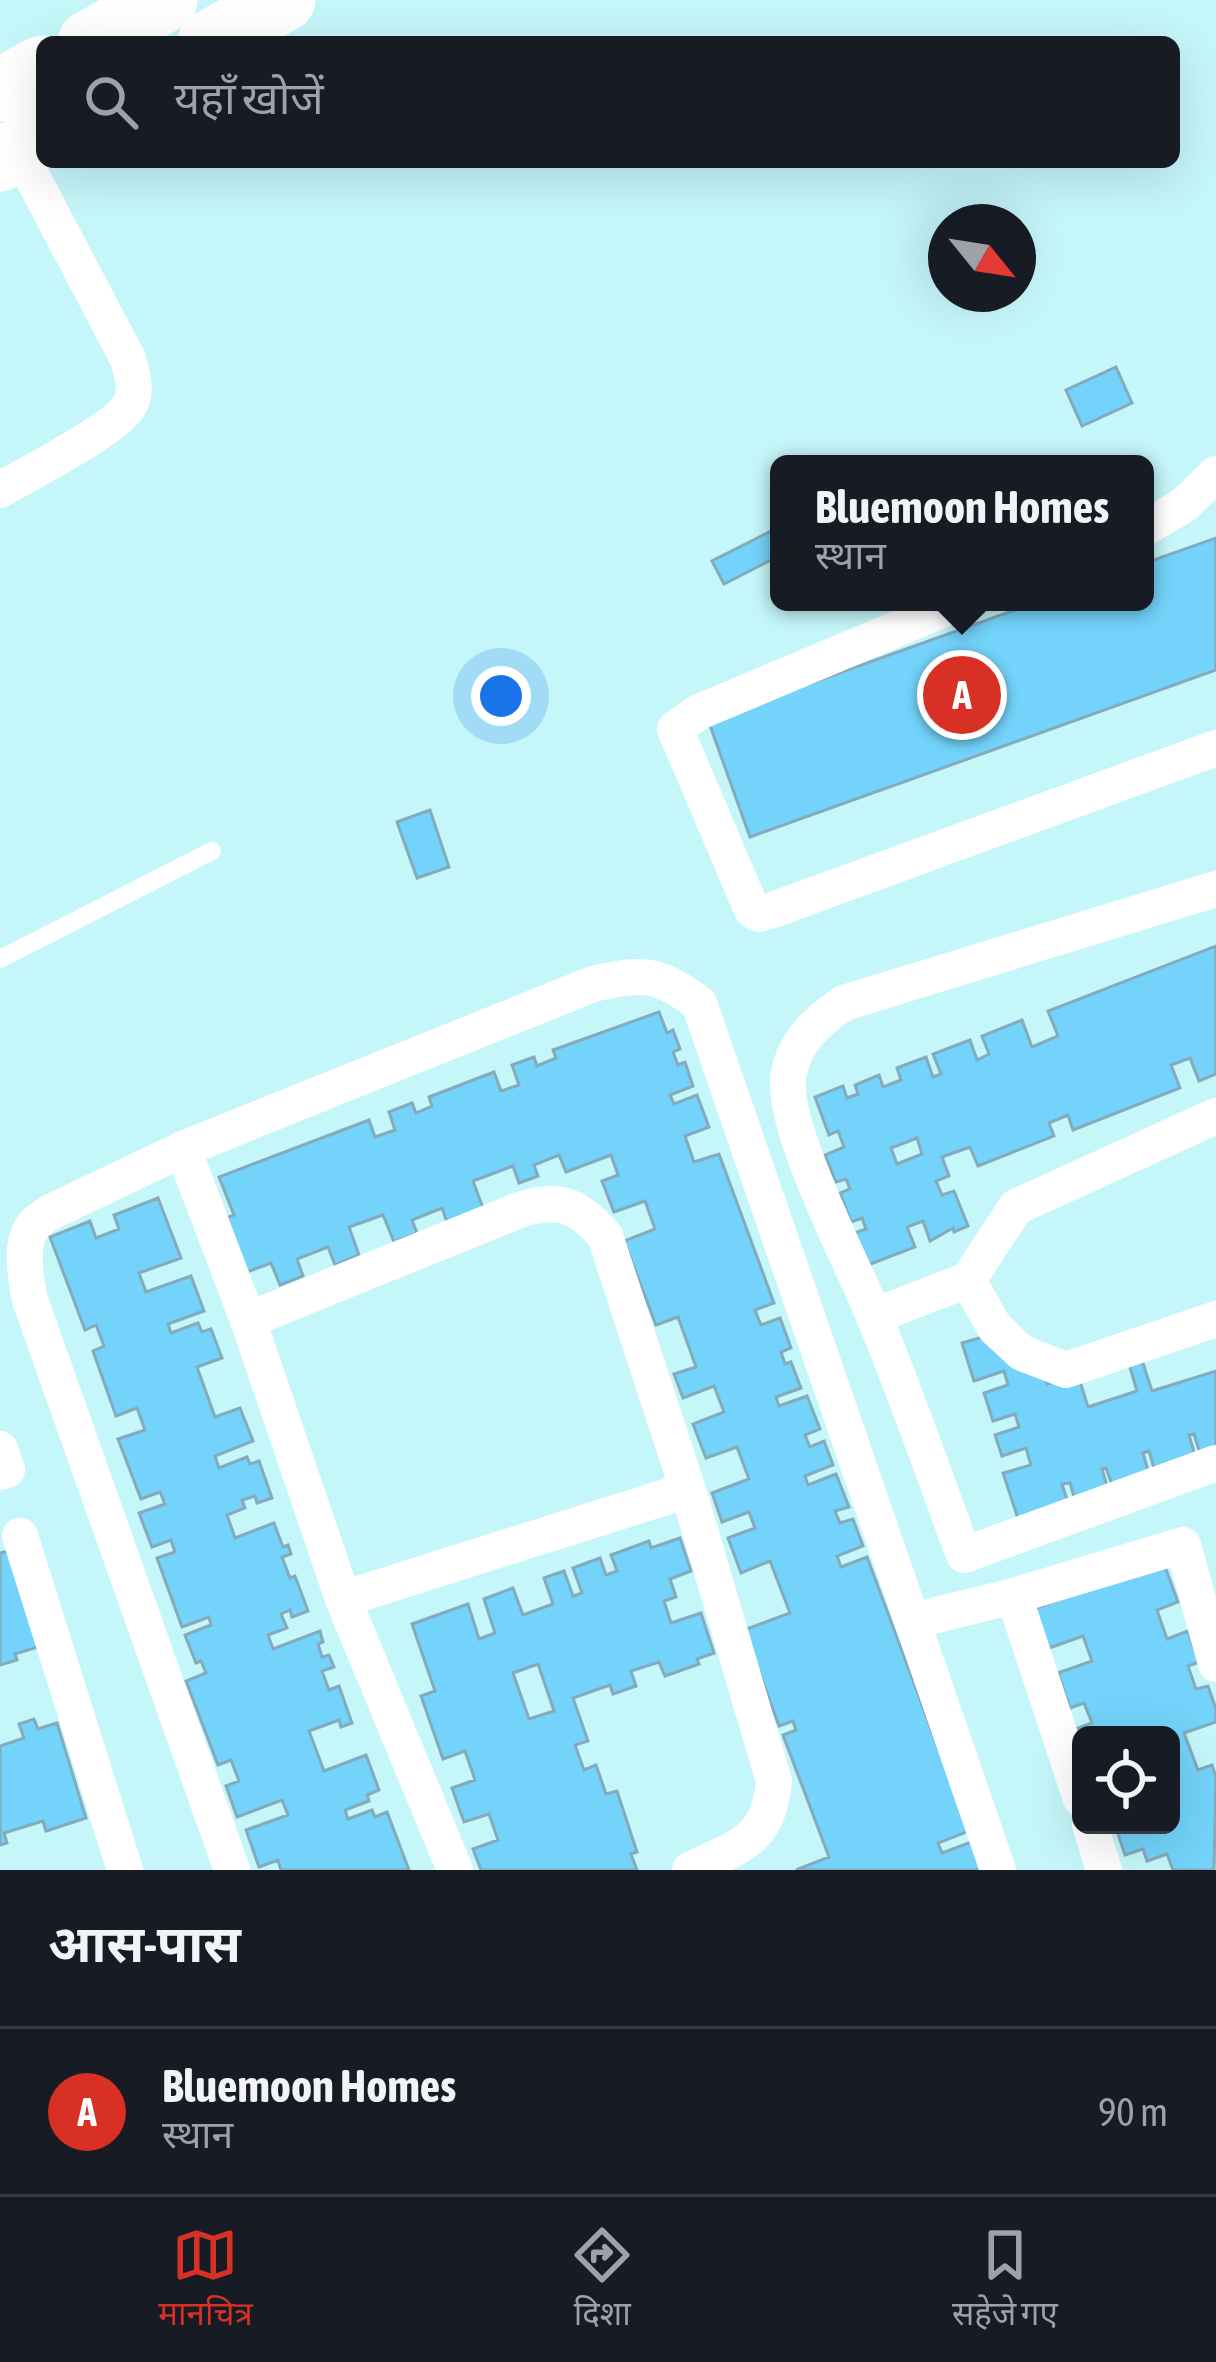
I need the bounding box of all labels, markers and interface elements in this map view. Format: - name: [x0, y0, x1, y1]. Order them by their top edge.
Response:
- search box: [36, 36, 1180, 168]
- icon: search: [78, 69, 144, 135]
- text: यहाँ खोजें: [174, 72, 324, 124]
- north arrow: [928, 204, 1036, 312]
- popup: [770, 455, 1154, 611]
- text: Bluemoon Homes: [815, 481, 1109, 533]
- text: स्थान: [815, 533, 886, 577]
- pin: A: [923, 650, 1001, 740]
- your location: [471, 666, 531, 726]
- map controls: [1072, 1726, 1180, 1834]
- button: locate: [1072, 1726, 1180, 1834]
- text: आस-पास: [48, 1914, 241, 1973]
- text: Bluemoon Homes: [162, 2060, 456, 2112]
- text: A: [77, 2090, 97, 2134]
- text: 90 m: [1098, 2090, 1168, 2134]
- text: स्थान: [162, 2112, 233, 2156]
- tab: मानचित्र: [158, 2222, 253, 2338]
- tab: दिशा: [569, 2222, 635, 2338]
- tab: सहेजे गए: [952, 2222, 1058, 2338]

